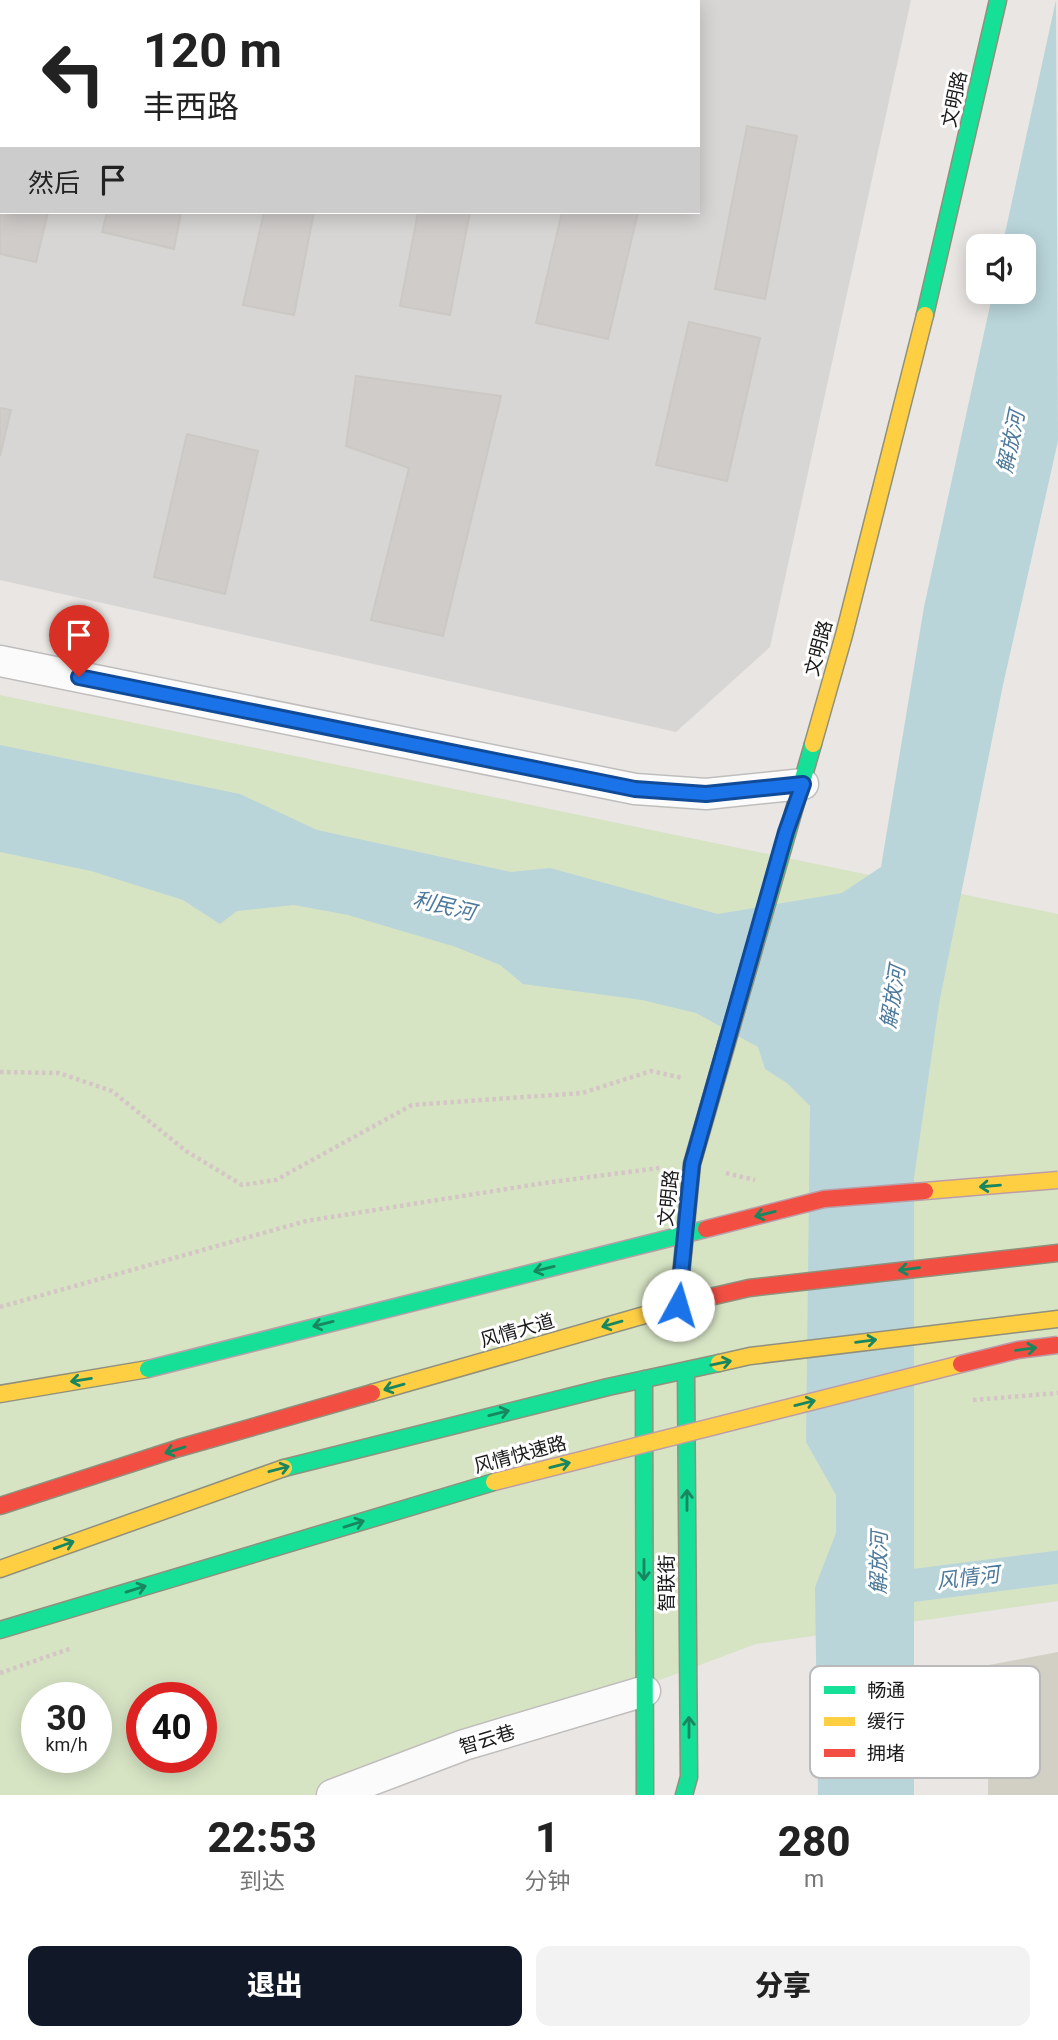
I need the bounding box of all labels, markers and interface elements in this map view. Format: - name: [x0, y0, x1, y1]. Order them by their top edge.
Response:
- text: 120 m: [143, 22, 282, 79]
- icon: left: [28, 28, 119, 119]
- street label: 文明路: [937, 69, 972, 129]
- text: 丰西路: [143, 88, 239, 126]
- icon: arrive: [94, 161, 132, 199]
- text: 然后: [28, 168, 80, 198]
- map controls: [966, 234, 1036, 304]
- button: sound: [966, 234, 1036, 304]
- water label: 解放河: [993, 405, 1030, 475]
- pin: [49, 605, 109, 677]
- icon: arrive: [60, 616, 98, 654]
- street label: 文明路: [800, 618, 837, 679]
- water label: 利民河: [411, 887, 481, 926]
- water label: 解放河: [876, 960, 910, 1030]
- street label: 文明路: [654, 1168, 683, 1228]
- one-way arrow: [979, 1180, 1002, 1193]
- one-way arrow: [754, 1208, 777, 1221]
- one-way arrow: [533, 1263, 556, 1276]
- one-way arrow: [898, 1263, 921, 1276]
- position arrow: [641, 1268, 715, 1342]
- street label: 风情大道: [477, 1309, 557, 1352]
- one-way arrow: [313, 1318, 335, 1331]
- one-way arrow: [601, 1319, 623, 1332]
- one-way arrow: [855, 1335, 877, 1348]
- one-way arrow: [1014, 1342, 1036, 1355]
- one-way arrow: [709, 1355, 732, 1369]
- one-way arrow: [70, 1374, 92, 1387]
- one-way arrow: [383, 1381, 405, 1394]
- one-way arrow: [793, 1396, 816, 1409]
- one-way arrow: [487, 1406, 510, 1419]
- street label: 风情快速路: [471, 1431, 569, 1478]
- one-way arrow: [164, 1444, 186, 1457]
- one-way arrow: [548, 1458, 571, 1471]
- one-way arrow: [267, 1462, 289, 1475]
- one-way arrow: [680, 1489, 694, 1512]
- one-way arrow: [342, 1517, 364, 1530]
- water label: 解放河: [866, 1527, 892, 1595]
- one-way arrow: [53, 1538, 75, 1551]
- street label: 智联街: [655, 1554, 678, 1612]
- one-way arrow: [637, 1558, 651, 1581]
- water label: 风情河: [935, 1562, 1005, 1594]
- one-way arrow: [125, 1582, 147, 1595]
- legend: [810, 1666, 1040, 1778]
- text: 畅通: [867, 1679, 905, 1702]
- speed limit sign: 40: [126, 1682, 217, 1773]
- text: 30: [46, 1698, 87, 1739]
- text: 缓行: [867, 1710, 905, 1733]
- one-way arrow: [682, 1716, 695, 1739]
- street label: 智云巷: [457, 1720, 518, 1759]
- text: km/h: [45, 1734, 88, 1755]
- text: 拥堵: [867, 1742, 905, 1765]
- text: 22:53: [208, 1813, 317, 1862]
- text: 1: [535, 1813, 559, 1862]
- text: 280: [778, 1817, 850, 1866]
- text: m: [804, 1866, 824, 1893]
- text: 到达: [239, 1868, 285, 1895]
- text: 分钟: [524, 1868, 570, 1895]
- button: 退出: [28, 1946, 522, 2026]
- button: 分享: [536, 1946, 1030, 2026]

